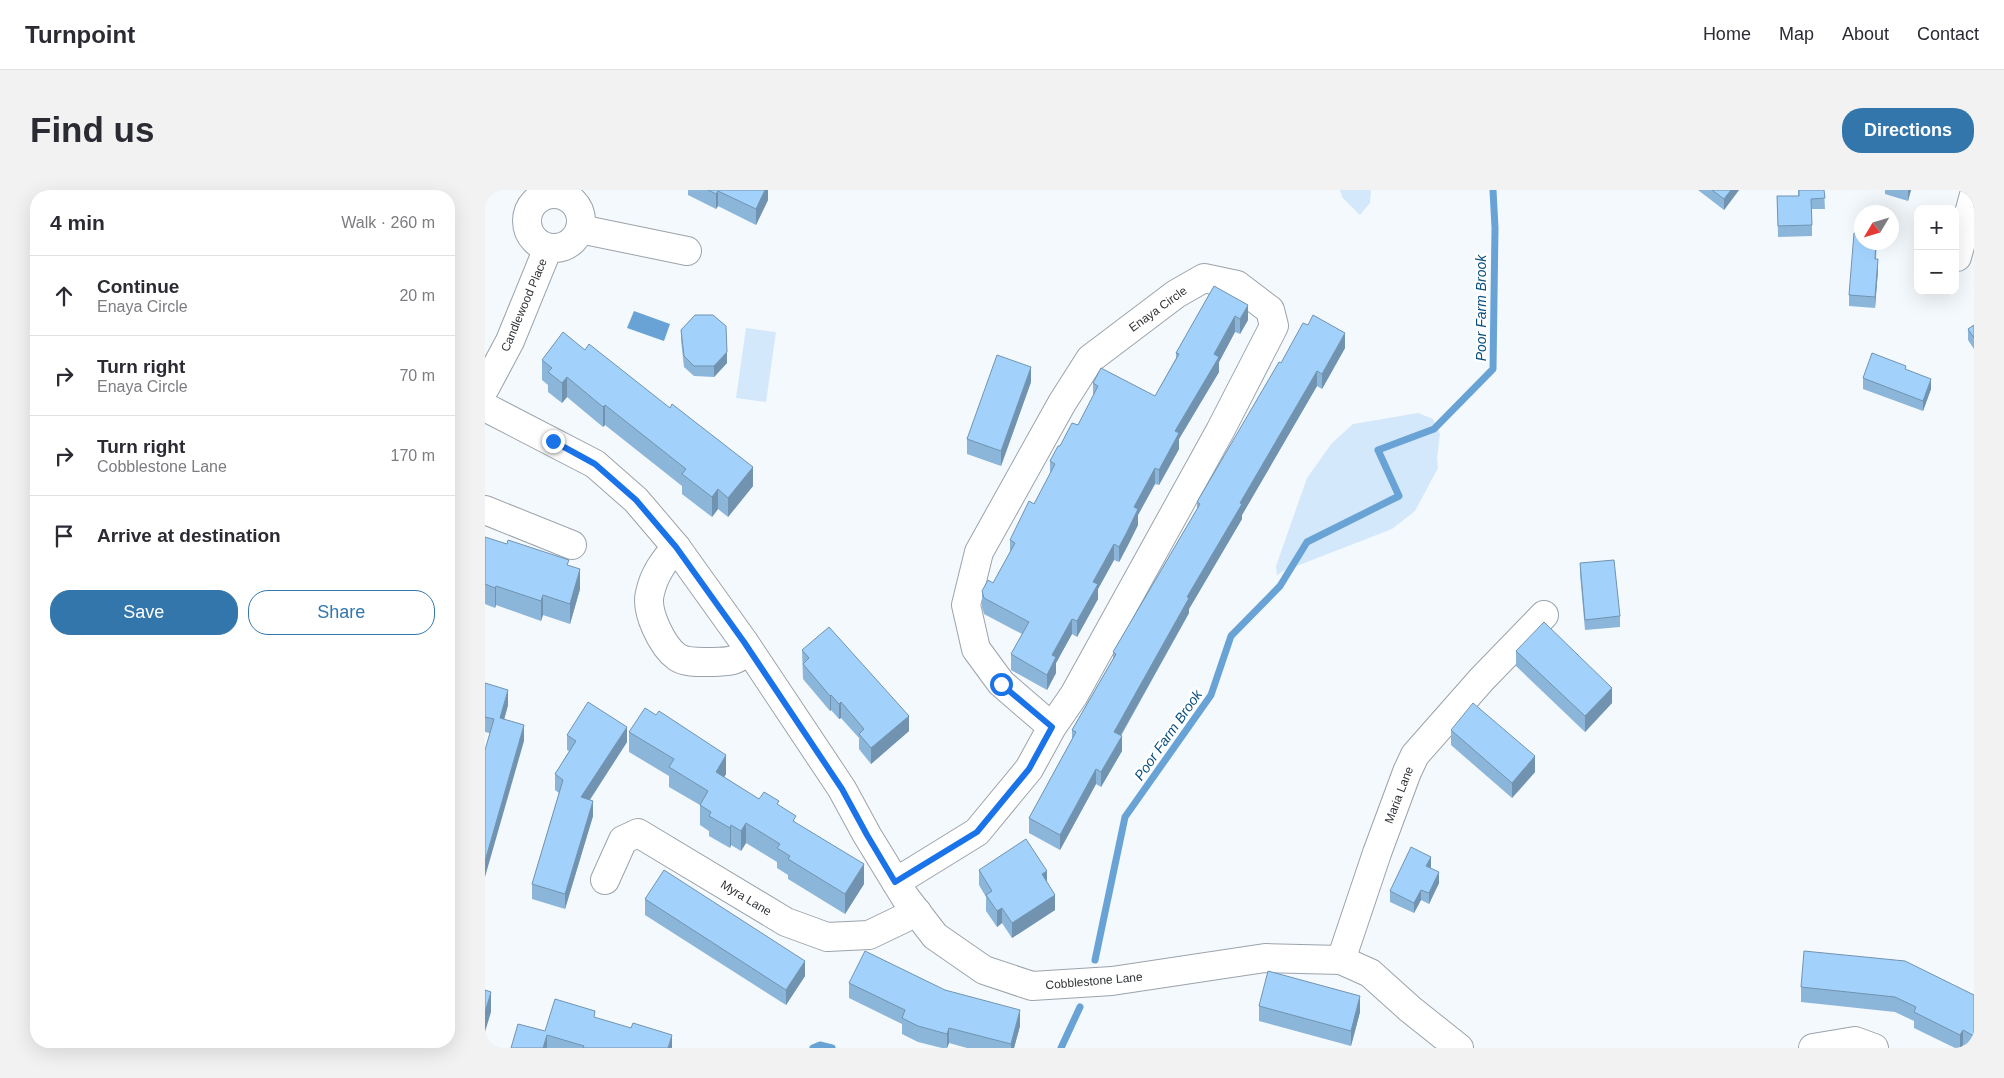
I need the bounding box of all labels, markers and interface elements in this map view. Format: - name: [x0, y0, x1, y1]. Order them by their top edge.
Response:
- text: Turnpoint: [25, 21, 135, 48]
- text: Home: [1703, 24, 1751, 44]
- text: Map: [1779, 24, 1814, 44]
- text: About: [1842, 24, 1889, 44]
- text: Contact: [1917, 24, 1979, 44]
- button: Directions: [1842, 108, 1974, 153]
- text: Find us: [30, 110, 154, 149]
- north arrow: [1854, 205, 1899, 250]
- map controls: [1914, 205, 1959, 295]
- button: +: [1914, 205, 1959, 250]
- text: 4 min: [50, 211, 105, 234]
- text: Walk · 260 m: [341, 214, 435, 231]
- button: −: [1914, 250, 1959, 295]
- water label: Poor Farm Brook: [1473, 254, 1489, 361]
- street label: Candlewood Place: [498, 256, 550, 354]
- text: Continue: [97, 276, 179, 297]
- icon: ahead: [50, 282, 78, 310]
- street label: Enaya Circle: [1126, 283, 1190, 335]
- text: 20 m: [399, 287, 435, 304]
- text: Enaya Circle: [97, 298, 188, 315]
- text: Turn right: [97, 356, 185, 377]
- icon: right: [50, 362, 78, 390]
- text: 70 m: [399, 367, 435, 384]
- text: Enaya Circle: [97, 378, 188, 395]
- route end: [542, 430, 565, 453]
- text: Turn right: [97, 436, 185, 457]
- icon: right: [50, 442, 78, 470]
- text: 170 m: [391, 447, 435, 464]
- text: Cobblestone Lane: [97, 458, 227, 475]
- icon: arrive: [50, 522, 78, 550]
- text: Arrive at destination: [97, 525, 281, 546]
- button: Save: [50, 590, 238, 635]
- button: Share: [248, 590, 435, 635]
- route start: [990, 673, 1013, 696]
- water label: Poor Farm Brook: [1131, 686, 1206, 783]
- street label: Maria Lane: [1382, 764, 1416, 826]
- street label: Myra Lane: [718, 877, 774, 919]
- street label: Cobblestone Lane: [1045, 970, 1143, 992]

